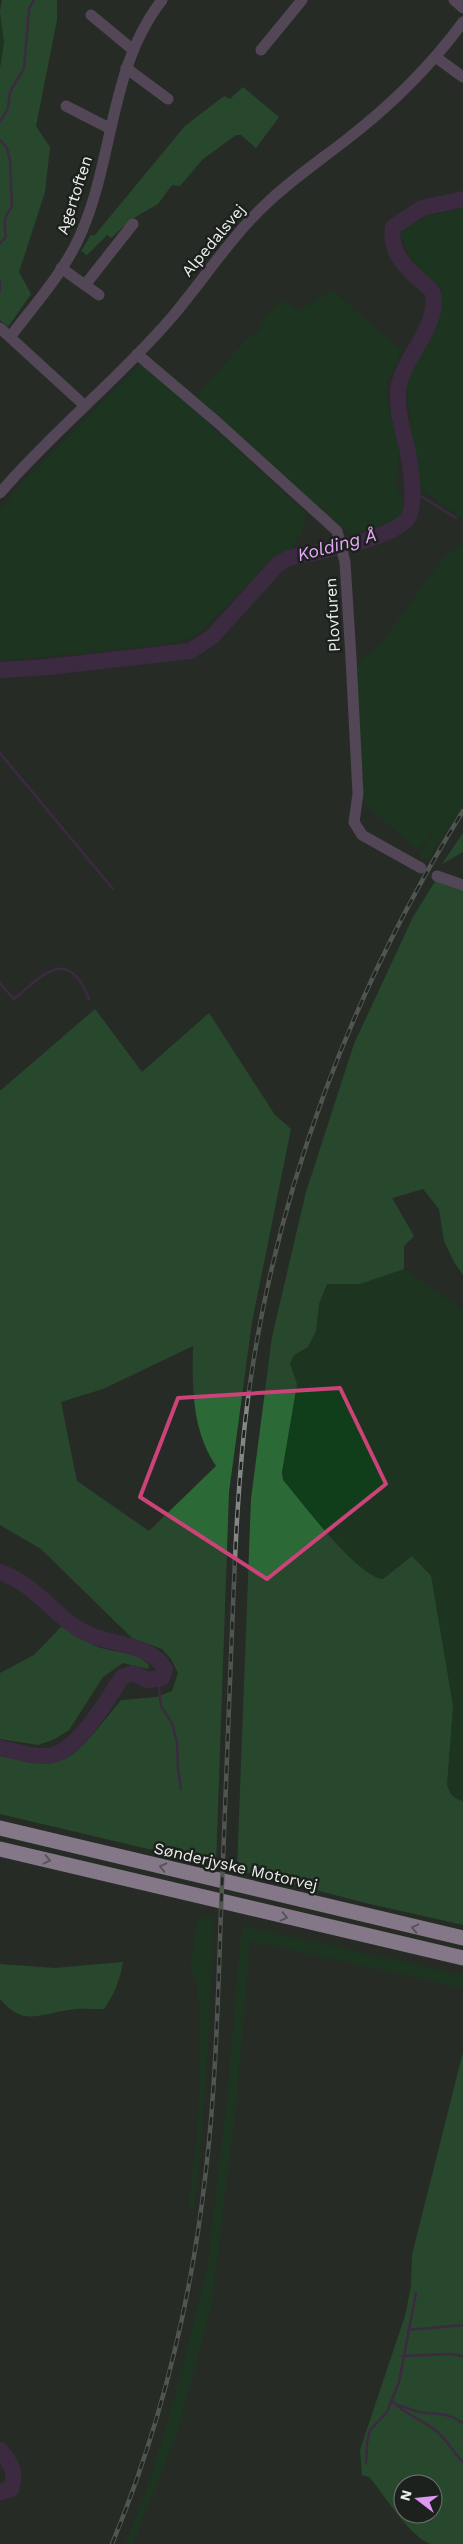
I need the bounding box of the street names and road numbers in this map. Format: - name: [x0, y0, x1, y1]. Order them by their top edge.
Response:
- street label: Agertoften: [53, 153, 96, 237]
- street label: Alpedalsvej: [178, 200, 249, 280]
- street label: Plovfuren: [321, 577, 344, 652]
- street label: Sønderjyske Motorvej: [152, 1838, 320, 1895]

